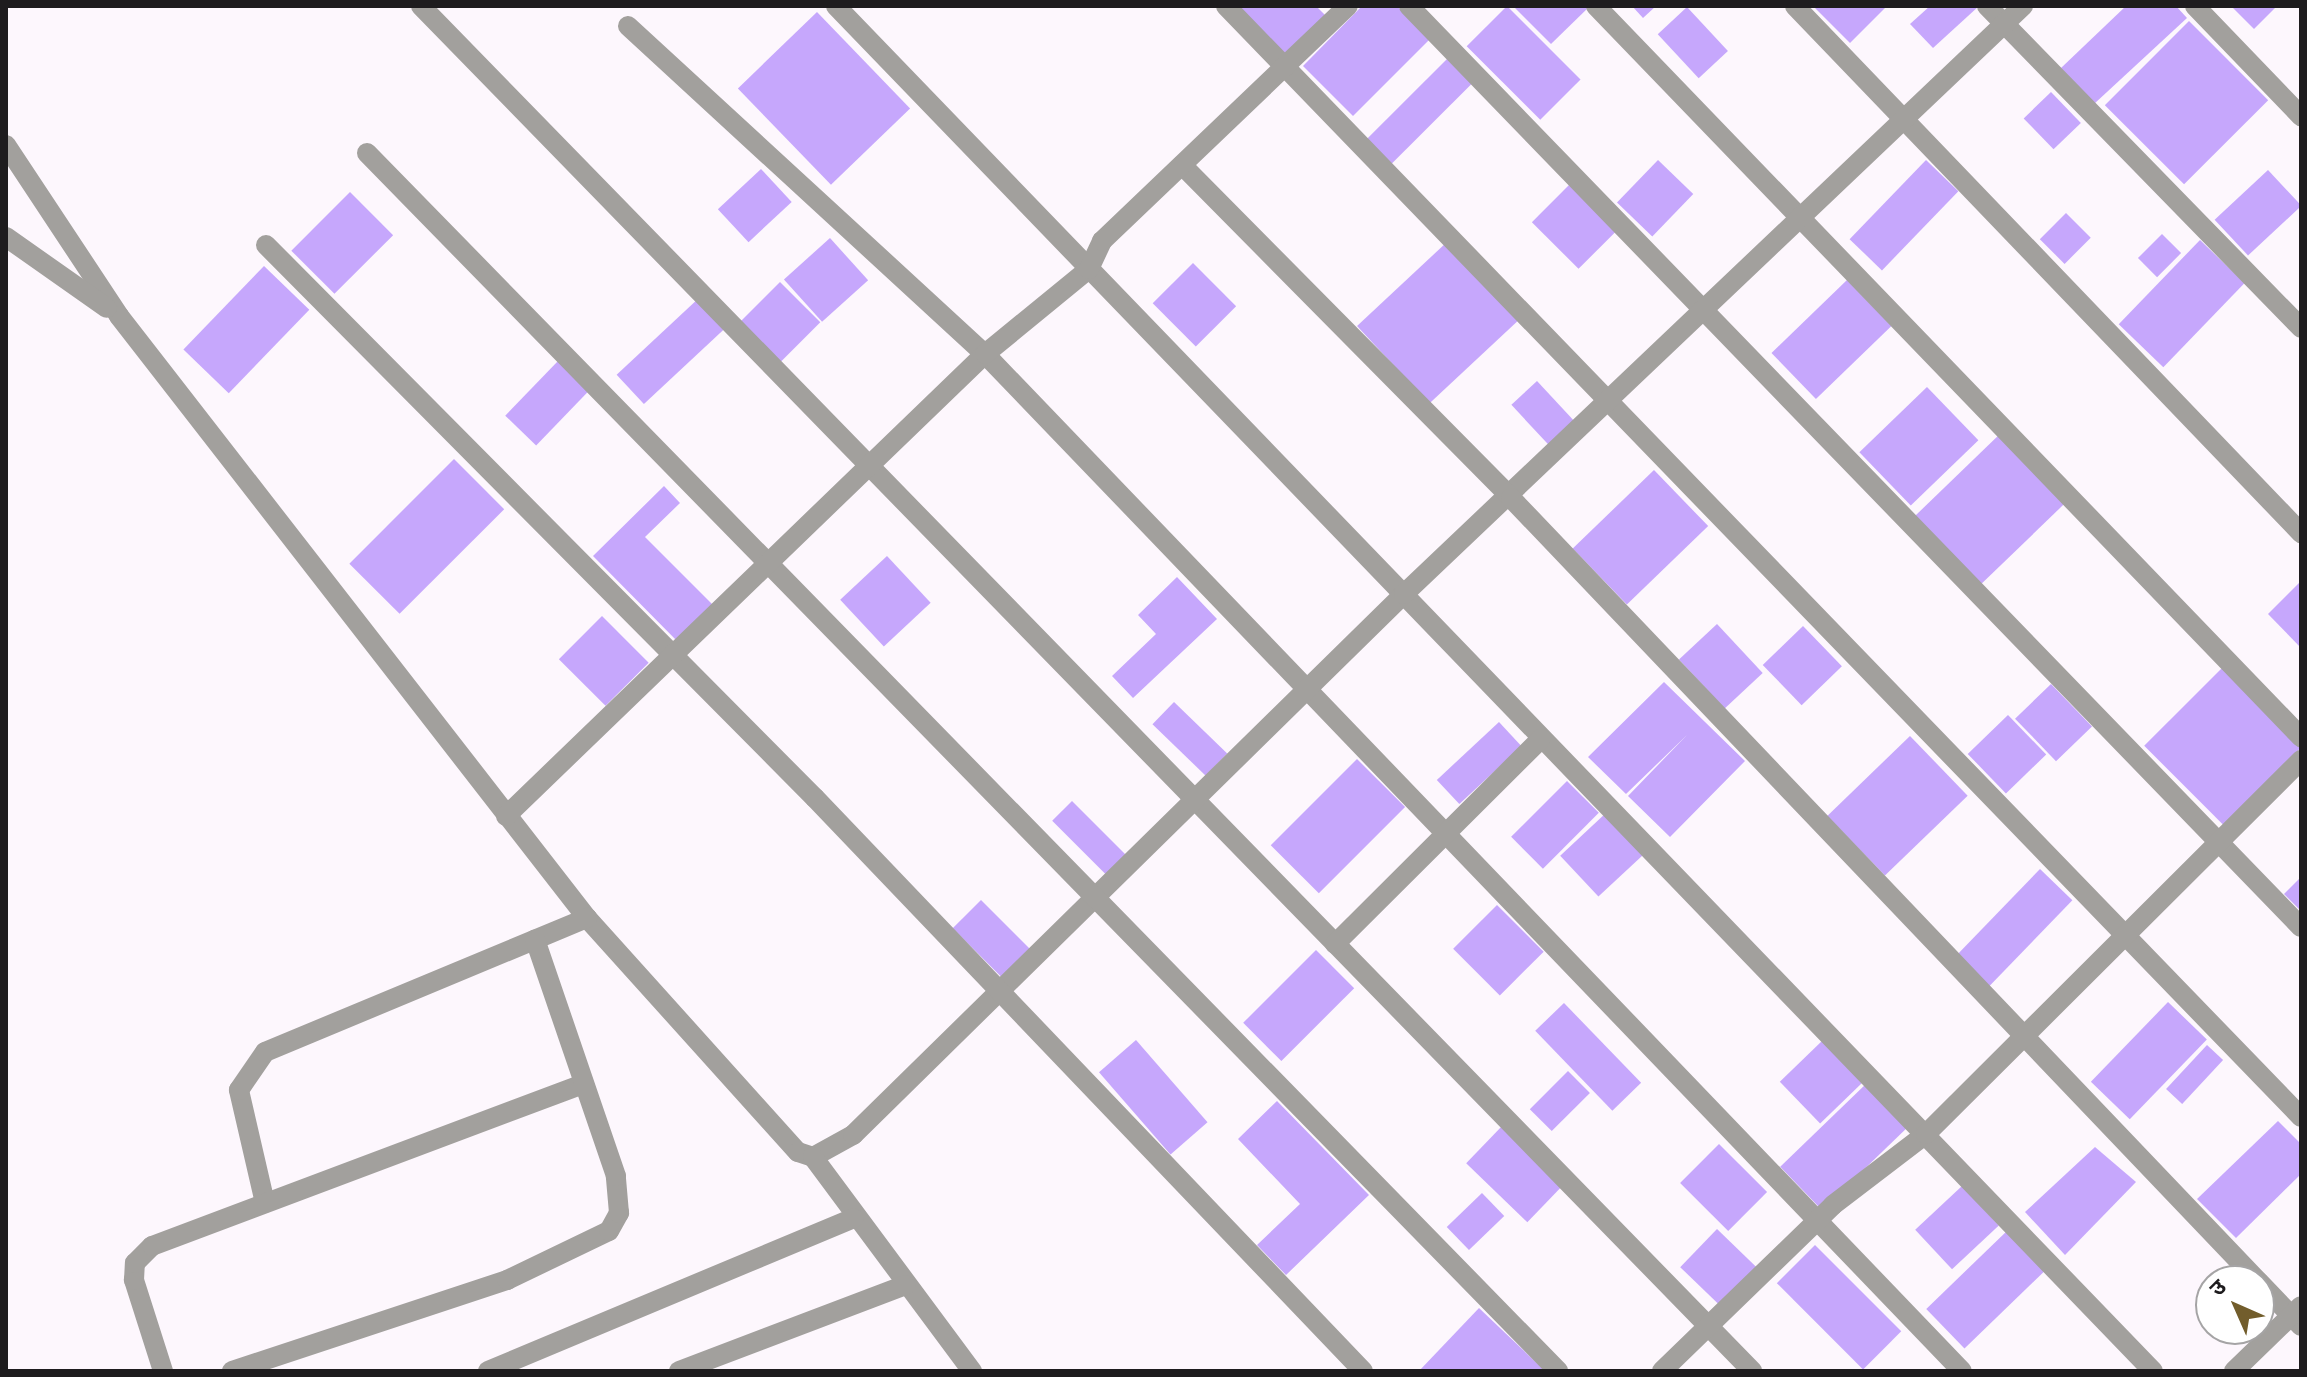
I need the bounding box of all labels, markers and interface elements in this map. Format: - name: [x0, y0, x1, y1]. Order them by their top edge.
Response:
- north arrow: [2195, 1265, 2275, 1345]
- text: उ: [2204, 1274, 2234, 1304]

